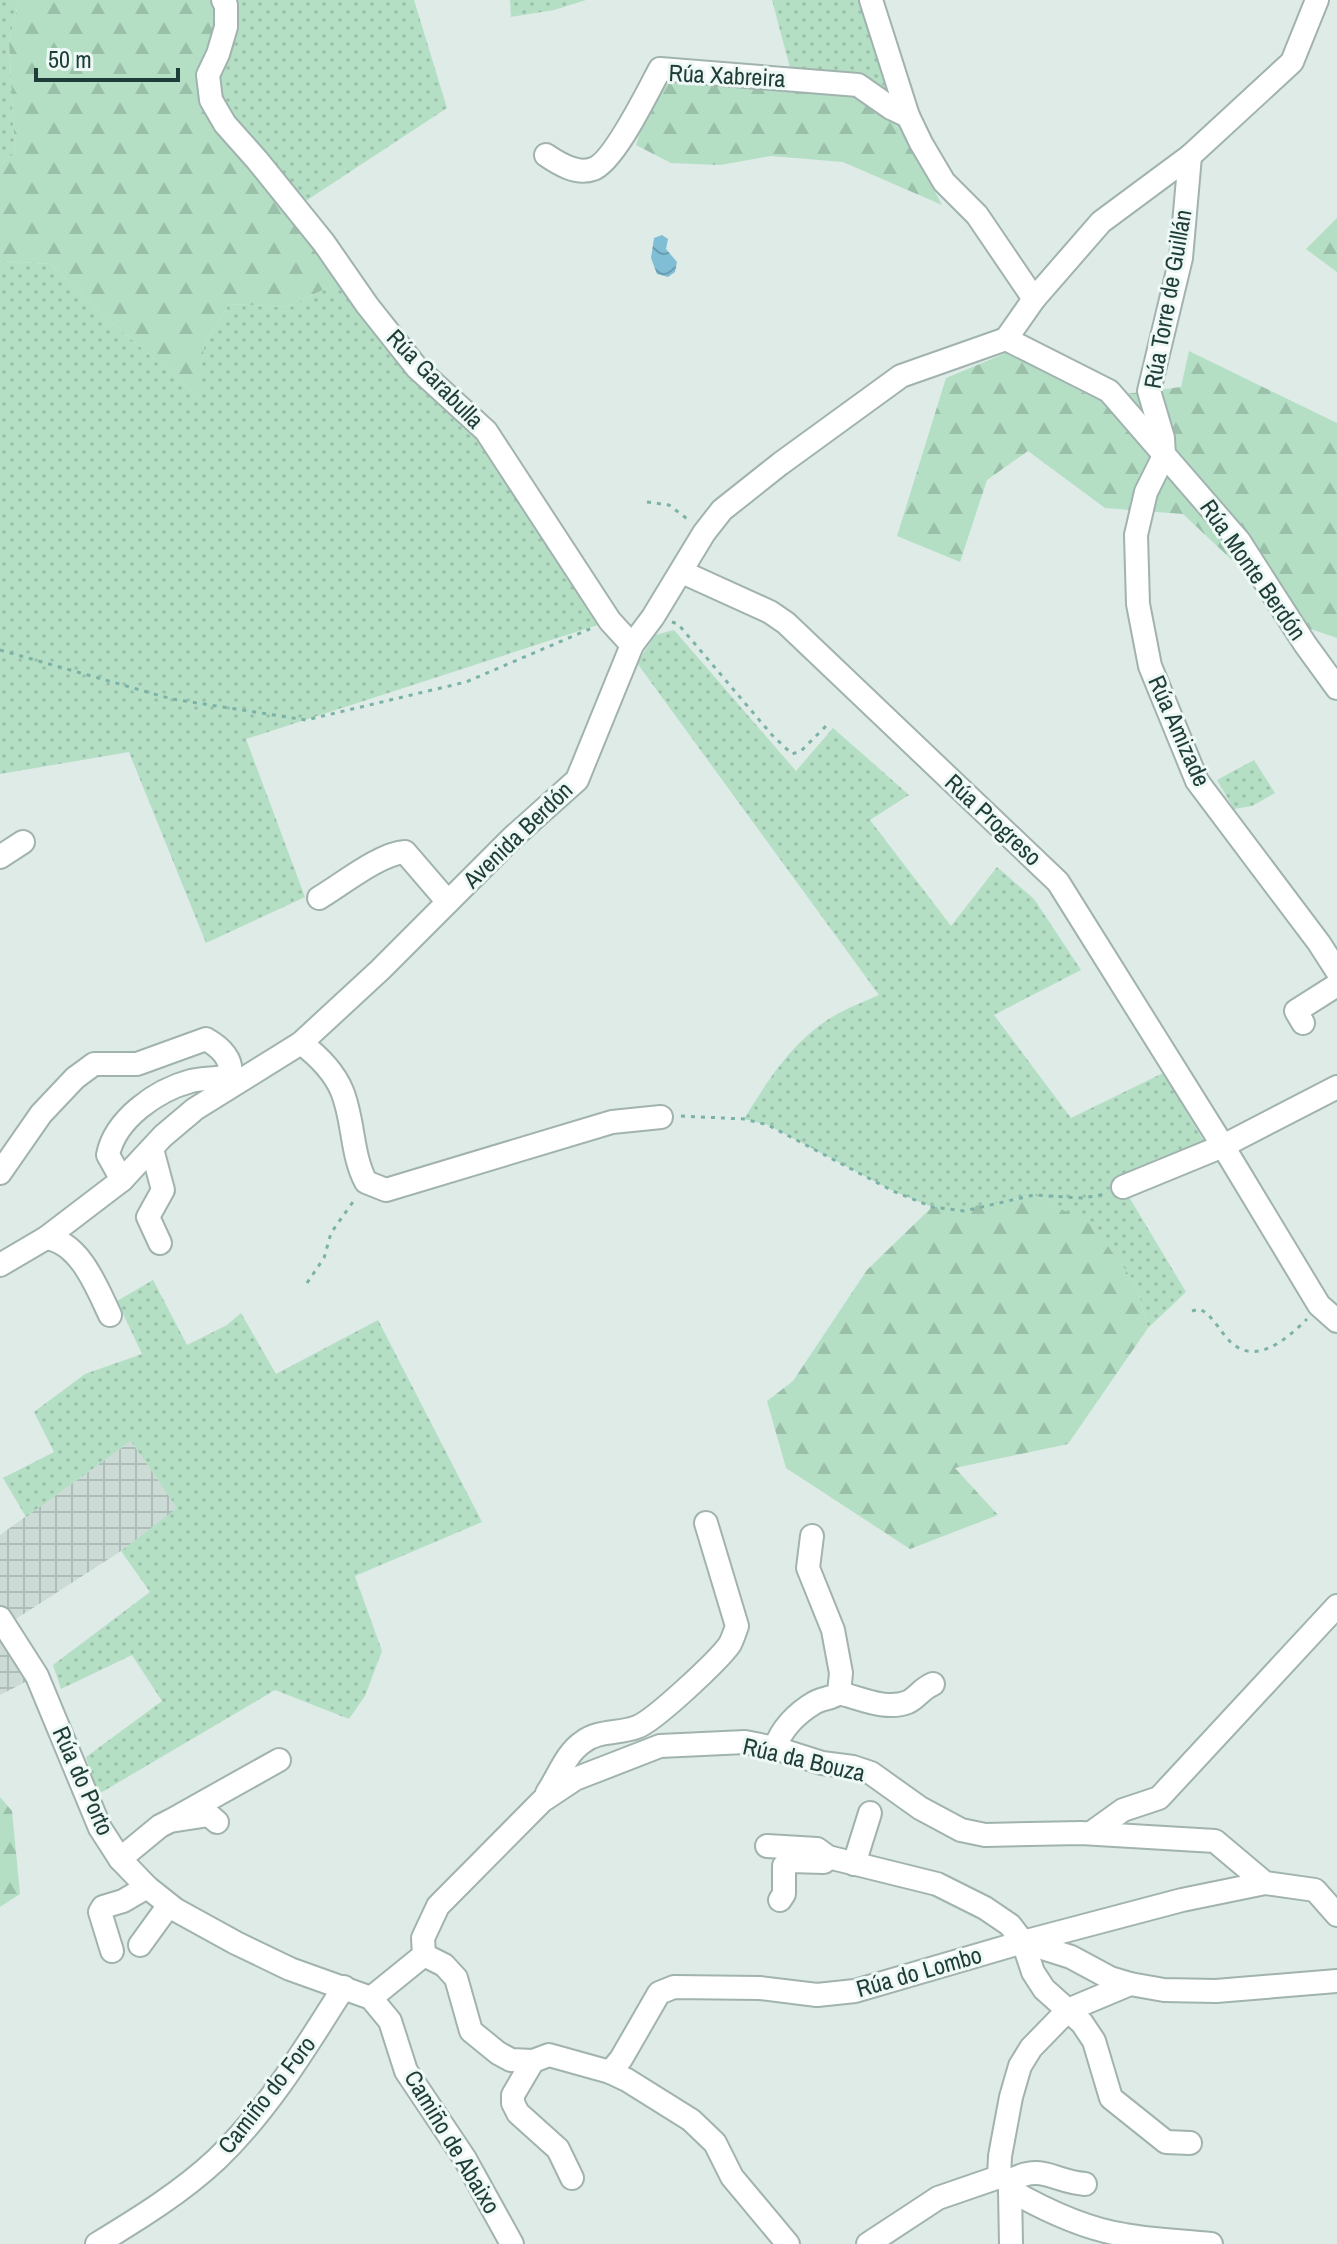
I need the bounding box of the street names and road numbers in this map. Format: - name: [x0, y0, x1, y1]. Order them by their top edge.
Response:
- street label: Rúa Xabreira: [668, 56, 786, 94]
- street label: Rúa Torre de Guillán: [1136, 207, 1199, 391]
- street label: Rúa Garabulla: [380, 322, 491, 435]
- street label: Rúa Monte Berdón: [1193, 493, 1314, 646]
- street label: Rúa Amizade: [1141, 670, 1219, 791]
- street label: Rúa Progreso: [938, 766, 1049, 872]
- street label: Avenida Berdón: [455, 774, 579, 895]
- street label: Rúa do Porto: [46, 1721, 122, 1840]
- street label: Rúa da Bouza: [740, 1729, 869, 1789]
- street label: Rúa do Lombo: [852, 1938, 985, 2004]
- street label: Camiño do Foro: [210, 2029, 322, 2160]
- street label: Camiño de Abaixo: [397, 2064, 508, 2219]

